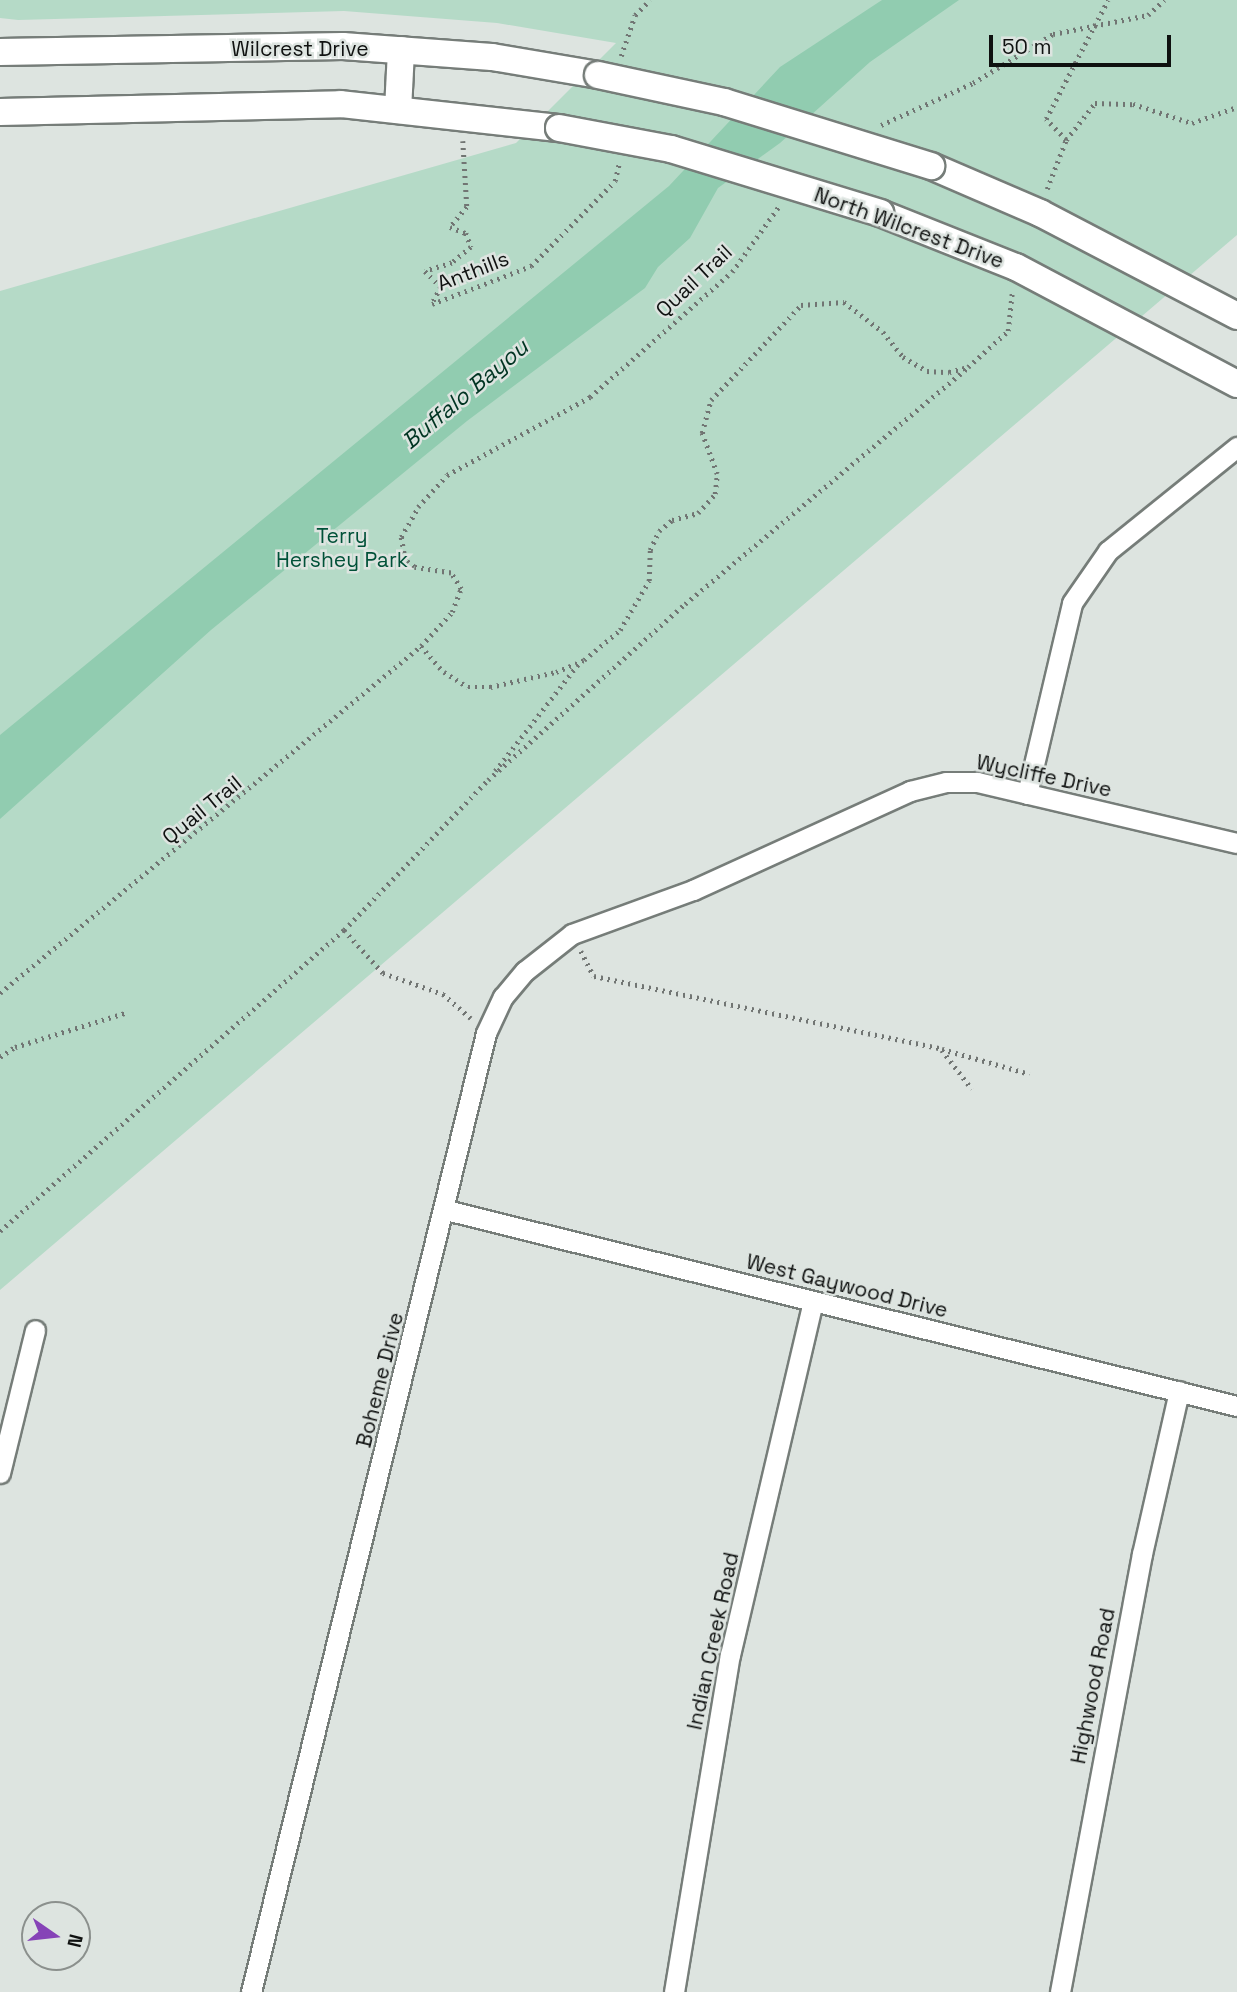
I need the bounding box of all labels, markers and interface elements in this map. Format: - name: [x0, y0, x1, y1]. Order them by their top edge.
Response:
- scale bar: [992, 21, 1174, 65]
- text: 50 m: [1002, 33, 1052, 60]
- street label: Wilcrest Drive: [231, 36, 369, 62]
- street label: North Wilcrest Drive: [811, 182, 1007, 274]
- street label: Quail Trail: [651, 239, 737, 323]
- street label: Anthills: [434, 246, 512, 296]
- water label: Buffalo Bayou: [396, 333, 534, 455]
- park label: Terry Hershey Park: [276, 523, 408, 573]
- street label: Wycliffe Drive: [974, 749, 1114, 803]
- street label: Quail Trail: [157, 770, 247, 850]
- street label: West Gaywood Drive: [744, 1249, 950, 1323]
- street label: Boheme Drive: [351, 1310, 409, 1450]
- street label: Indian Creek Road: [682, 1550, 744, 1732]
- street label: Highwood Road: [1066, 1606, 1120, 1766]
- north arrow: [21, 1901, 91, 1971]
- text: N: [61, 1932, 89, 1950]

